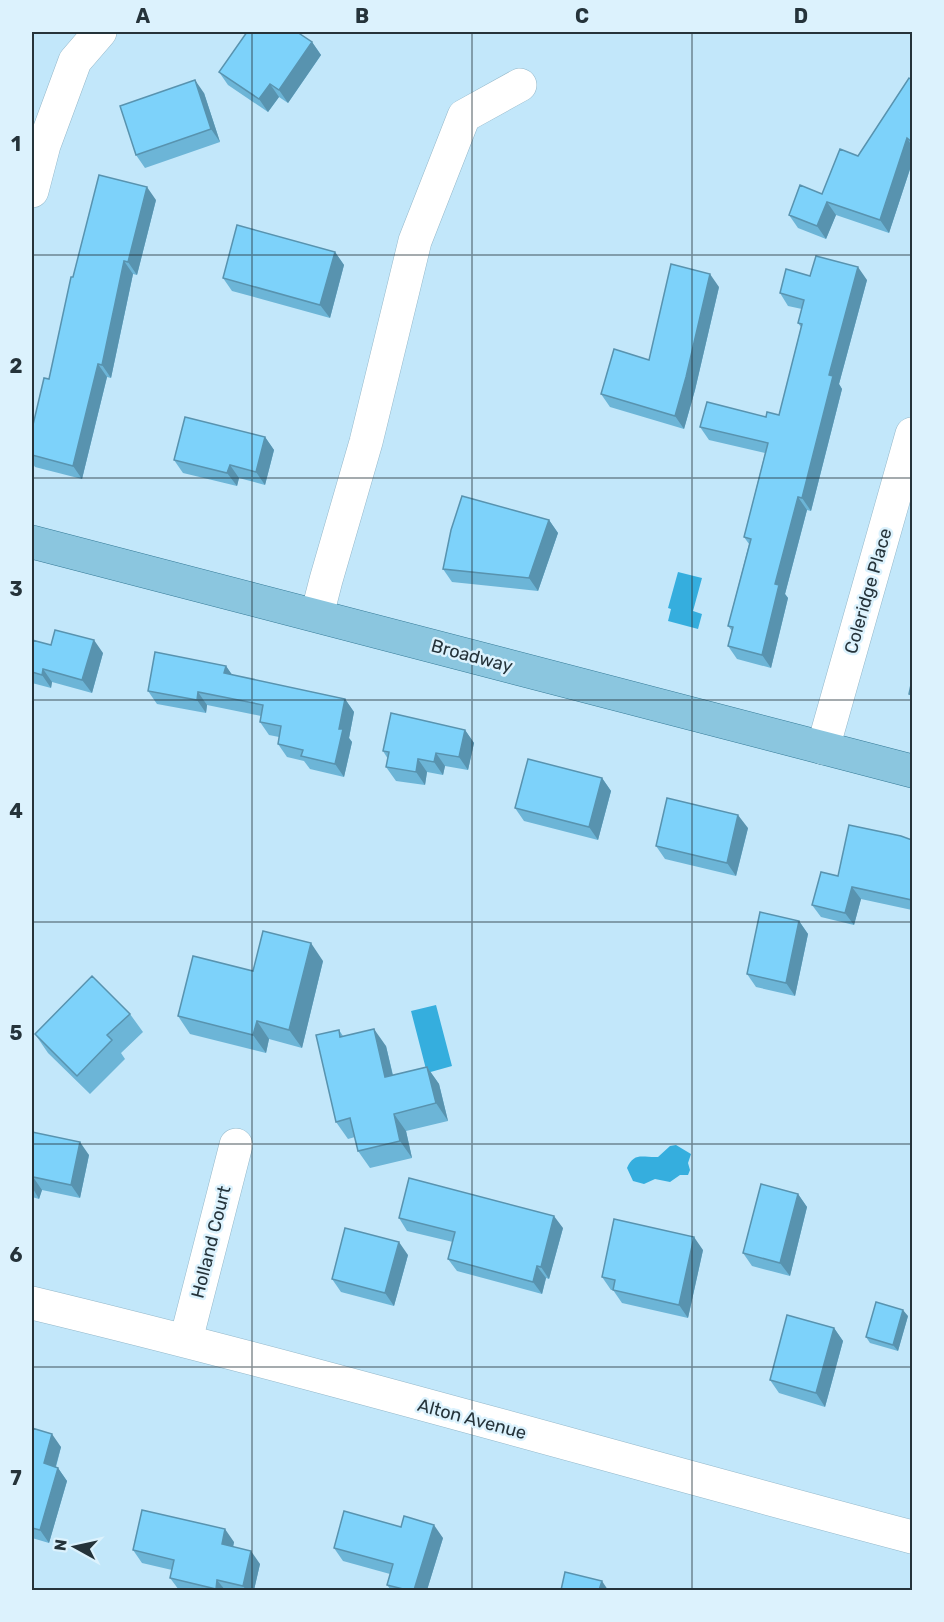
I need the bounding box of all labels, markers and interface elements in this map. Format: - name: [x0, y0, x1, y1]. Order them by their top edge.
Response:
- text: A: [136, 4, 151, 28]
- text: B: [355, 4, 369, 28]
- text: C: [575, 4, 589, 28]
- text: D: [794, 4, 808, 28]
- text: 1: [11, 132, 21, 156]
- text: 2: [10, 354, 23, 378]
- street label: Coleridge Place: [840, 526, 896, 656]
- text: 3: [9, 577, 23, 601]
- street label: Broadway: [429, 635, 515, 677]
- text: 4: [9, 799, 23, 823]
- text: 5: [10, 1021, 23, 1045]
- street label: Holland Court: [186, 1184, 236, 1300]
- text: 6: [9, 1243, 23, 1267]
- street label: Alton Avenue: [415, 1394, 529, 1444]
- text: 7: [10, 1466, 22, 1490]
- north arrow: [45, 1517, 105, 1577]
- text: N: [50, 1538, 71, 1552]

